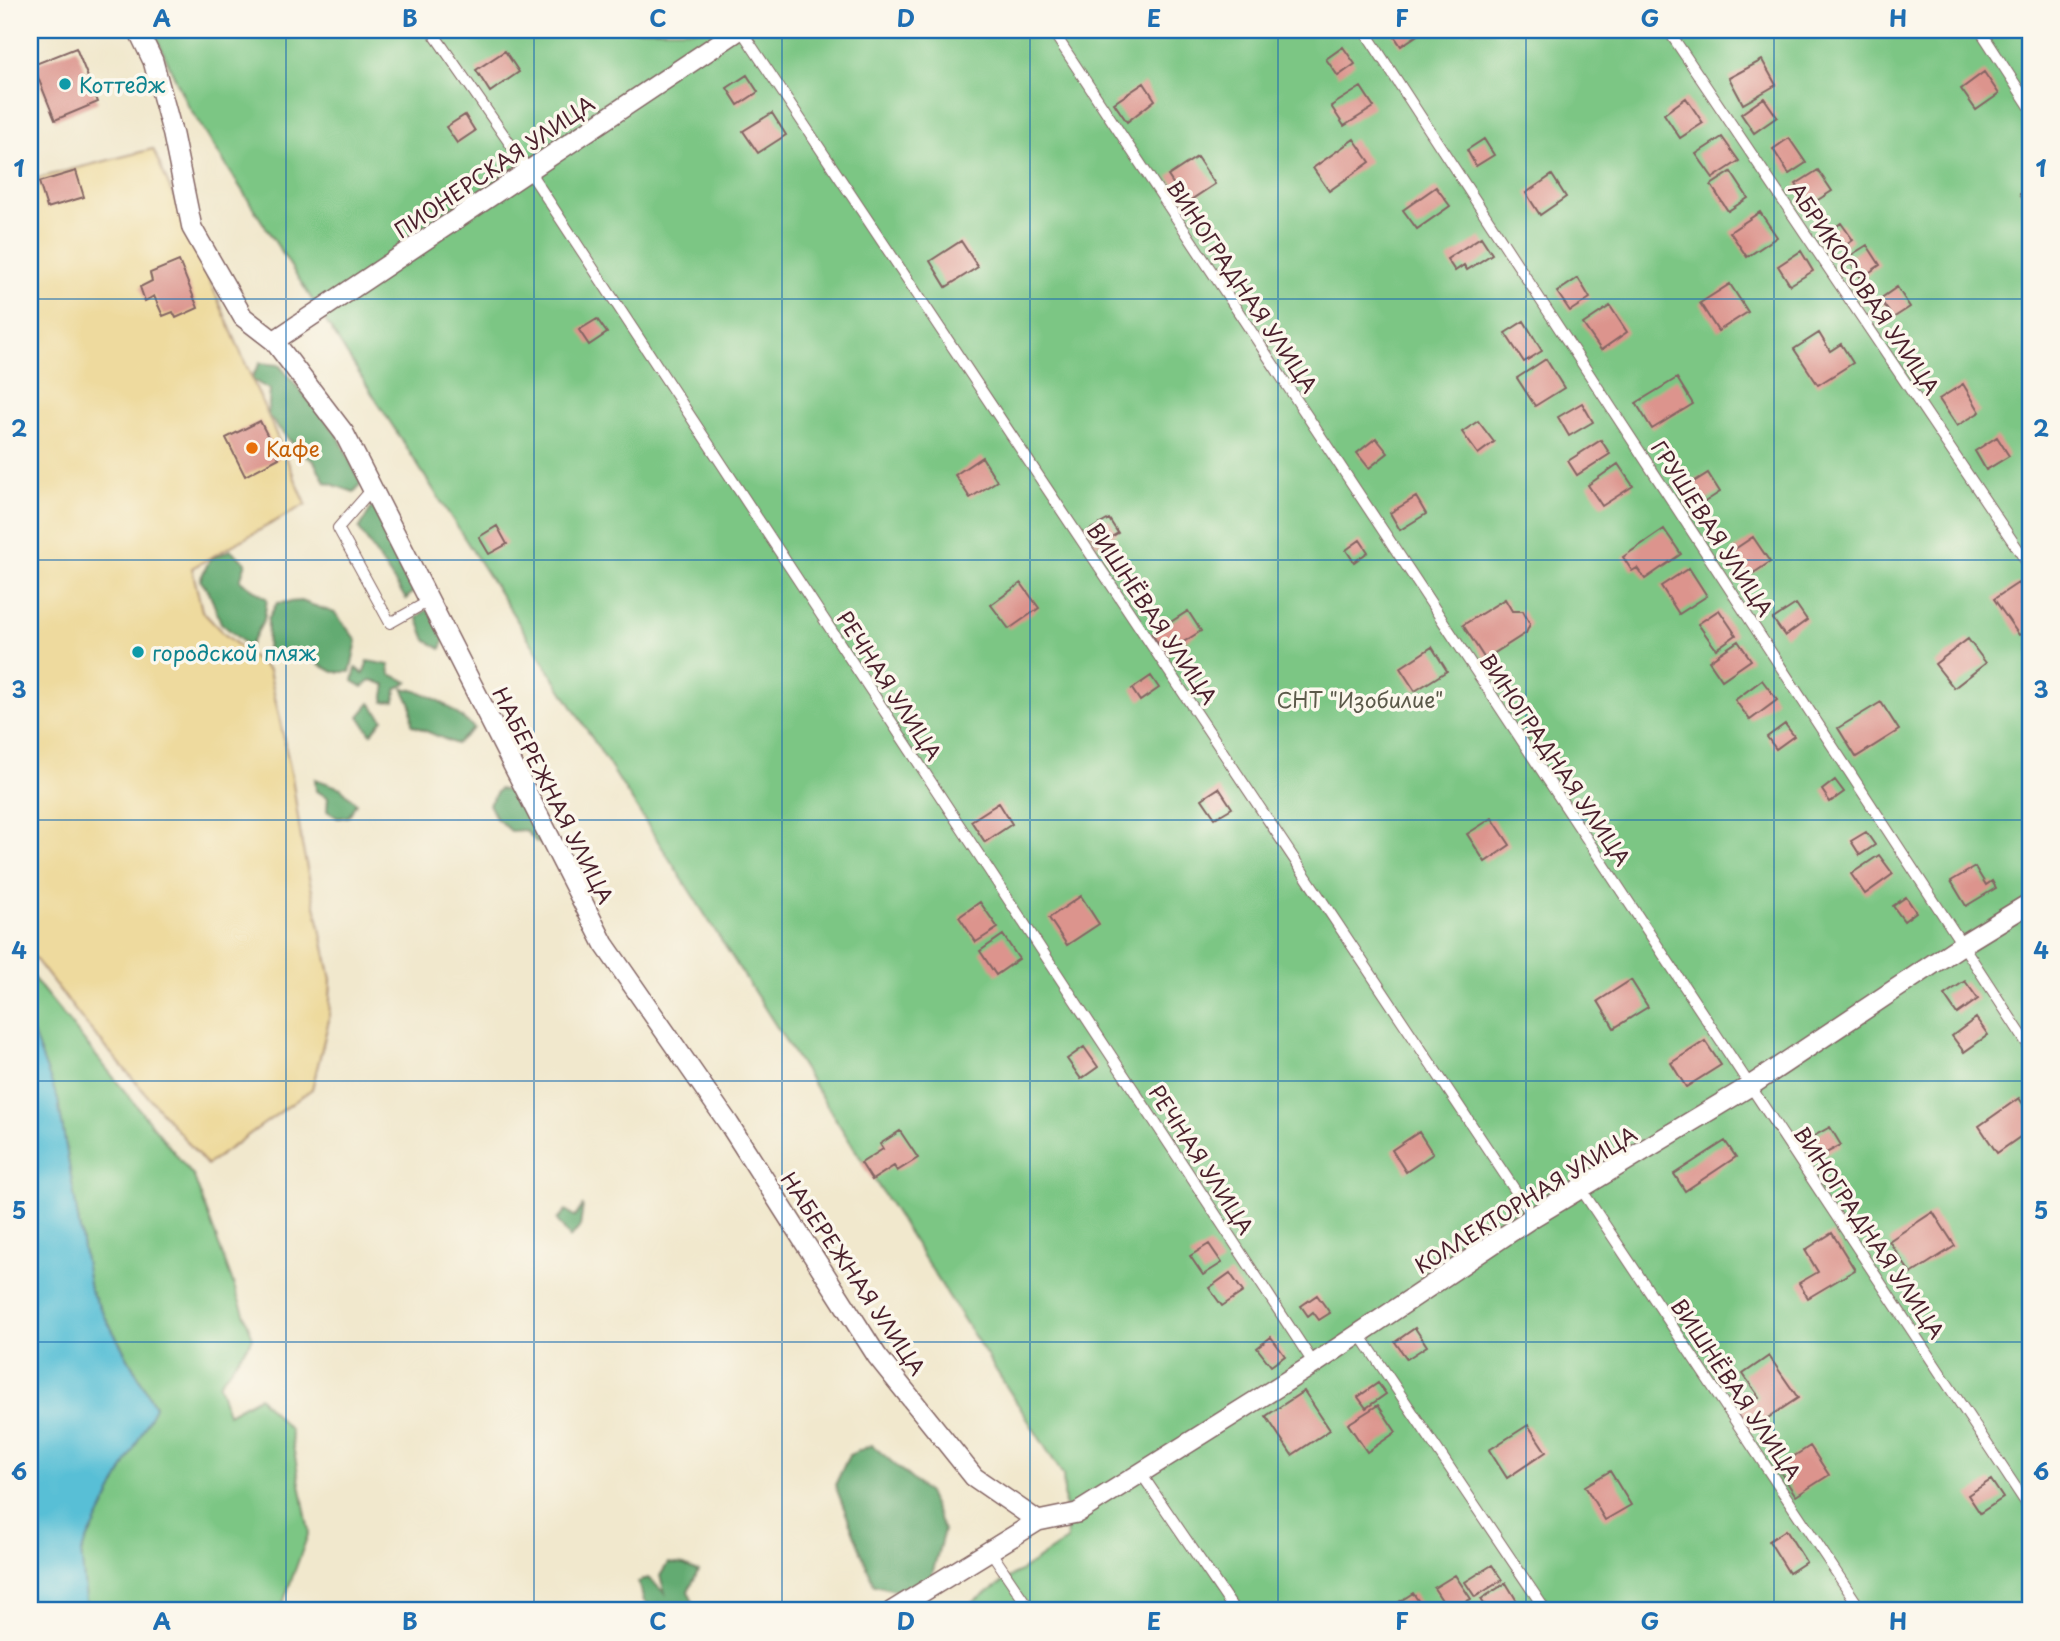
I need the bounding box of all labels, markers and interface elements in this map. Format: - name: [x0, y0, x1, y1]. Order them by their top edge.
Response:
- text: A: [153, 0, 171, 35]
- text: B: [402, 0, 418, 35]
- text: C: [649, 0, 667, 35]
- text: D: [897, 0, 915, 35]
- text: E: [1147, 0, 1161, 35]
- text: F: [1395, 0, 1409, 35]
- text: G: [1641, 0, 1659, 35]
- text: H: [1889, 0, 1907, 35]
- place label: Коттедж: [79, 68, 166, 100]
- marker: Коттедж: [57, 76, 73, 92]
- street label: ПИОНЕРСКАЯ УЛИЦА: [387, 87, 601, 245]
- text: 1: [14, 150, 25, 185]
- text: 1: [2036, 150, 2047, 185]
- street label: ВИНОГРАДНАЯ УЛИЦА: [1160, 173, 1326, 399]
- street label: АБРИКОСОВАЯ УЛИЦА: [1782, 175, 1948, 401]
- text: 2: [11, 410, 27, 445]
- text: 2: [2033, 410, 2049, 445]
- place label: Кафе: [266, 432, 320, 464]
- street label: ГРУШЕВАЯ УЛИЦА: [1644, 434, 1782, 622]
- marker: Кафе: [244, 440, 260, 456]
- street label: ВИШНЁВАЯ УЛИЦА: [1080, 516, 1226, 710]
- street label: РЕЧНАЯ УЛИЦА: [830, 604, 950, 766]
- place label: городской пляж: [152, 636, 317, 668]
- marker: городской пляж: [130, 644, 146, 660]
- street label: ВИНОГРАДНАЯ УЛИЦА: [1473, 646, 1639, 872]
- text: 3: [11, 671, 27, 706]
- text: 3: [2033, 671, 2049, 706]
- street label: НАБЕРЕЖНАЯ УЛИЦА: [485, 681, 623, 909]
- park label: СНТ "Изобилие": [1277, 683, 1443, 715]
- text: 4: [11, 932, 27, 967]
- text: 4: [2033, 932, 2049, 967]
- street label: РЕЧНАЯ УЛИЦА: [1142, 1078, 1262, 1240]
- street label: КОЛЛЕКТОРНАЯ УЛИЦА: [1407, 1117, 1643, 1281]
- street label: ВИНОГРАДНАЯ УЛИЦА: [1787, 1119, 1953, 1345]
- street label: НАБЕРЕЖНАЯ УЛИЦА: [774, 1165, 934, 1381]
- text: 5: [12, 1192, 26, 1227]
- text: 5: [2034, 1192, 2048, 1227]
- street label: ВИШНЁВАЯ УЛИЦА: [1664, 1292, 1810, 1486]
- text: 6: [11, 1453, 27, 1488]
- text: 6: [2033, 1453, 2049, 1488]
- text: A: [153, 1603, 171, 1638]
- text: B: [402, 1603, 418, 1638]
- text: C: [649, 1603, 667, 1638]
- text: D: [897, 1603, 915, 1638]
- text: E: [1147, 1603, 1161, 1638]
- text: F: [1395, 1603, 1409, 1638]
- text: G: [1641, 1603, 1659, 1638]
- text: H: [1889, 1603, 1907, 1638]

